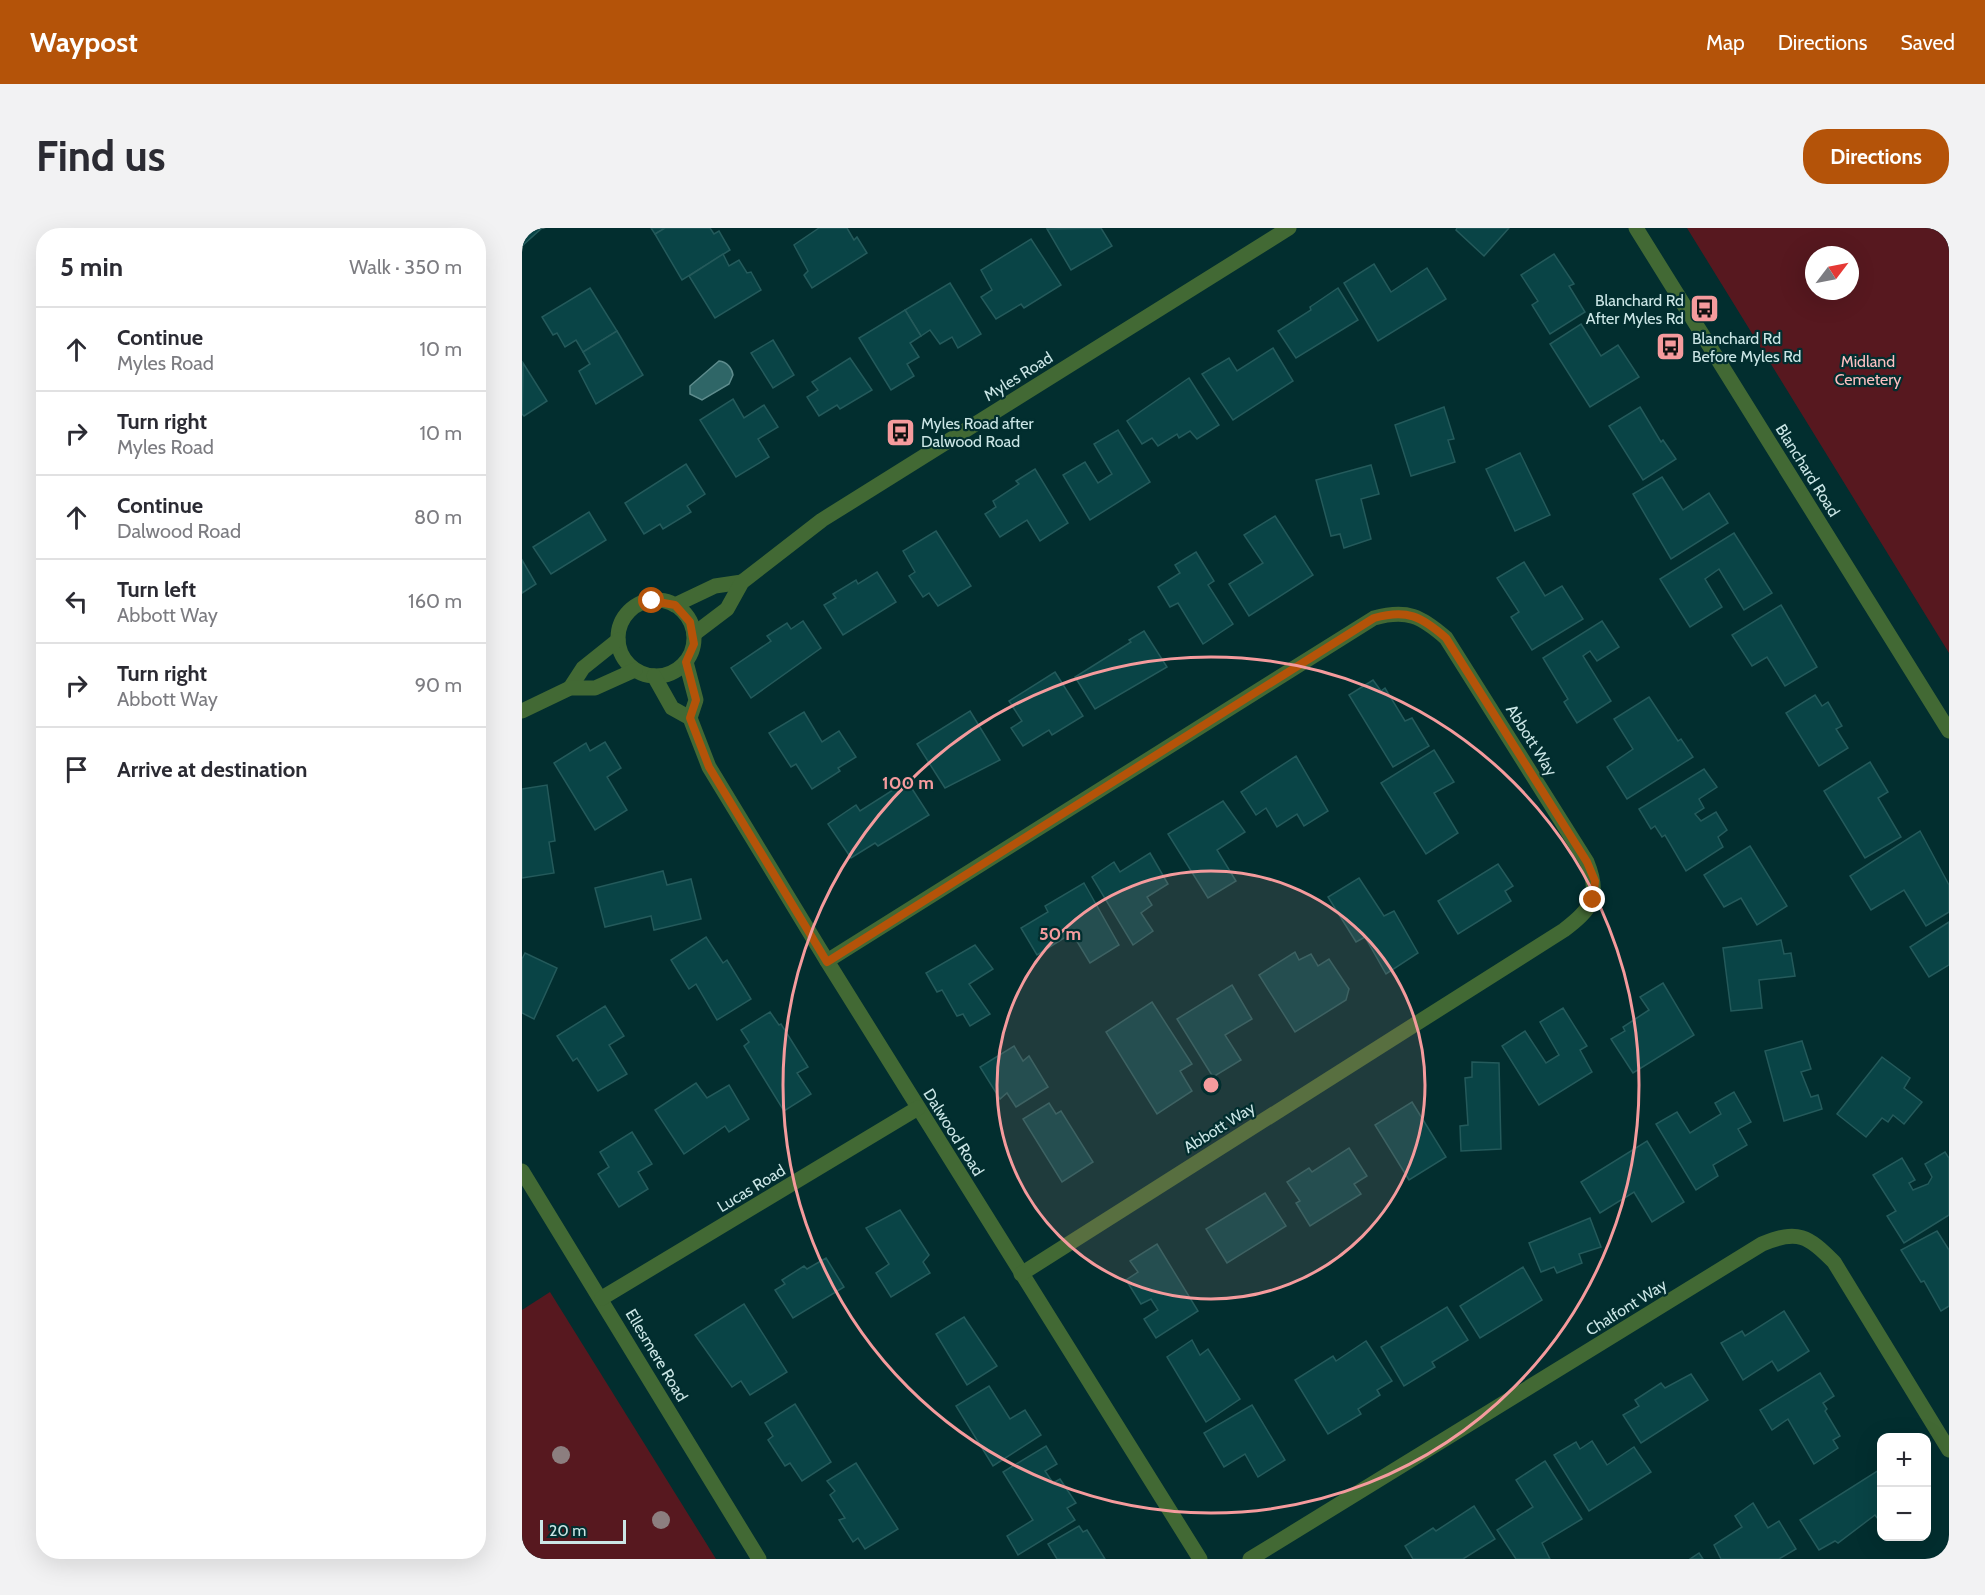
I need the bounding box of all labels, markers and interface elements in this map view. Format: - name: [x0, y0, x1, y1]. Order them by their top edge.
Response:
- text: Waypost: [30, 25, 138, 59]
- text: Map: [1706, 30, 1745, 55]
- text: Directions: [1778, 30, 1867, 55]
- text: Saved: [1900, 30, 1955, 55]
- button: Directions: [1803, 129, 1949, 184]
- text: Find us: [36, 130, 165, 182]
- north arrow: [1805, 246, 1859, 300]
- text: 5 min: [60, 251, 123, 283]
- text: Walk · 350 m: [349, 255, 462, 279]
- place label: Blanchard Rd After Myles Rd: [1586, 291, 1684, 328]
- bus stop icon: Blanchard Rd After Myles Rd: [1689, 293, 1721, 325]
- text: Continue: [117, 324, 203, 351]
- place label: Blanchard Rd Before Myles Rd: [1692, 329, 1801, 366]
- bus stop icon: Blanchard Rd Before Myles Rd: [1655, 331, 1687, 363]
- icon: ahead: [60, 333, 93, 366]
- text: 10 m: [419, 337, 462, 361]
- street label: Myles Road: [980, 348, 1056, 405]
- text: Myles Road: [117, 351, 214, 375]
- park label: Midland Cemetery: [1835, 352, 1901, 389]
- text: Turn right: [117, 408, 207, 435]
- place label: Myles Road after Dalwood Road: [921, 414, 1035, 451]
- bus stop icon: Myles Road after Dalwood Road: [884, 416, 916, 448]
- icon: right: [60, 417, 93, 450]
- street label: Blanchard Road: [1772, 420, 1844, 520]
- text: 10 m: [419, 421, 462, 445]
- text: Myles Road: [117, 435, 214, 459]
- text: Continue: [117, 492, 203, 519]
- icon: ahead: [60, 501, 93, 534]
- text: 80 m: [414, 505, 462, 529]
- text: Dalwood Road: [117, 519, 241, 543]
- text: Turn left: [117, 576, 196, 603]
- icon: left: [60, 585, 93, 618]
- route start: [638, 587, 664, 613]
- text: 160 m: [408, 589, 462, 613]
- text: Abbott Way: [117, 603, 218, 627]
- text: Turn right: [117, 660, 207, 687]
- icon: right: [60, 669, 93, 702]
- text: 90 m: [415, 673, 462, 697]
- text: Abbott Way: [117, 687, 218, 711]
- street label: Abbott Way: [1502, 701, 1561, 779]
- icon: arrive: [60, 753, 93, 786]
- text: Arrive at destination: [117, 756, 307, 783]
- text: 100 m: [882, 772, 934, 794]
- route end: [1579, 886, 1605, 912]
- text: 50 m: [1039, 923, 1081, 945]
- centre of rings: [1201, 1075, 1221, 1095]
- street label: Dalwood Road: [919, 1085, 988, 1179]
- street label: Abbott Way: [1180, 1098, 1258, 1157]
- street label: Lucas Road: [714, 1161, 789, 1216]
- street label: Chalfont Way: [1582, 1275, 1670, 1340]
- street label: Ellesmere Road: [621, 1305, 692, 1405]
- map controls: [1877, 1433, 1931, 1541]
- button: +: [1877, 1433, 1931, 1487]
- button: −: [1877, 1487, 1931, 1541]
- scale bar: [540, 1517, 626, 1544]
- text: 20 m: [549, 1521, 586, 1540]

